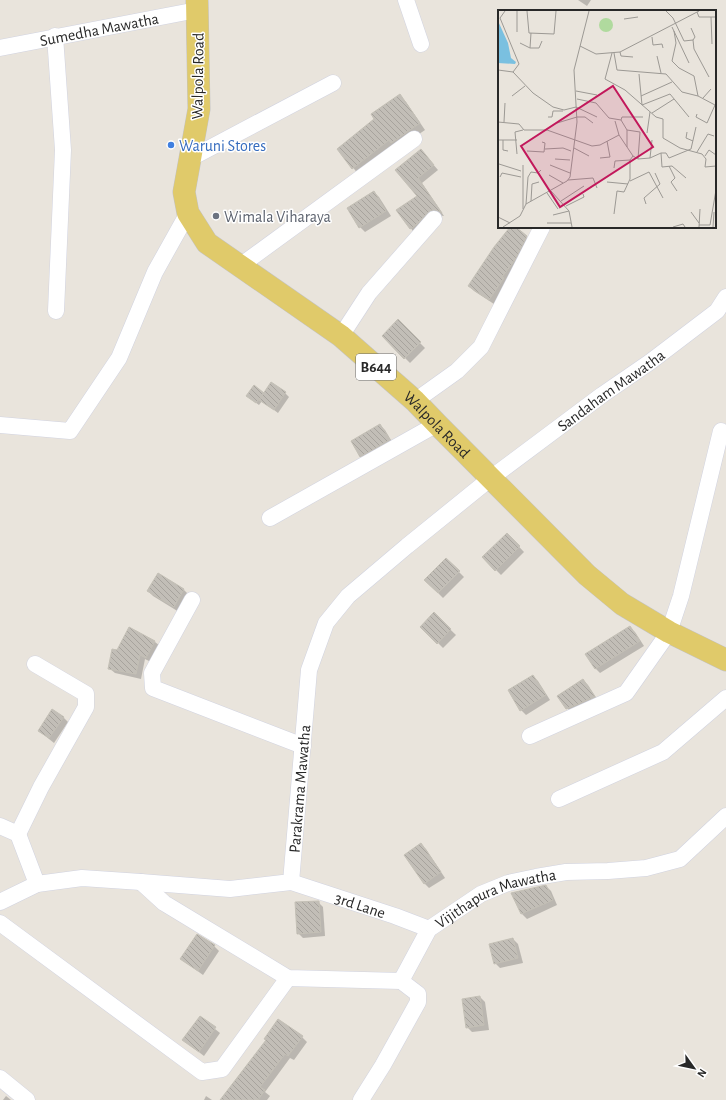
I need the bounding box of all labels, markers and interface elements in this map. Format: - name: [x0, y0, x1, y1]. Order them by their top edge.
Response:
- inset map: [498, 10, 716, 228]
- street label: Sumedha Mawatha: [38, 11, 160, 49]
- street label: Walpola Road: [189, 33, 207, 119]
- place label: Waruni Stores: [179, 138, 266, 154]
- marker: Waruni Stores: [166, 140, 176, 150]
- place label: Wimala Viharaya: [224, 209, 331, 226]
- marker: Wimala Viharaya: [211, 211, 221, 221]
- street label: Sandaham Mawatha: [555, 347, 668, 434]
- road number: B644: [356, 354, 396, 380]
- street label: Walpola Road: [401, 388, 473, 461]
- street label: Parakrama Mawatha: [287, 724, 313, 853]
- street label: Vijithapura Mawatha: [433, 867, 557, 931]
- street label: 3rd Lane: [333, 890, 387, 921]
- north arrow: [674, 1048, 714, 1088]
- text: N: [695, 1067, 709, 1079]

